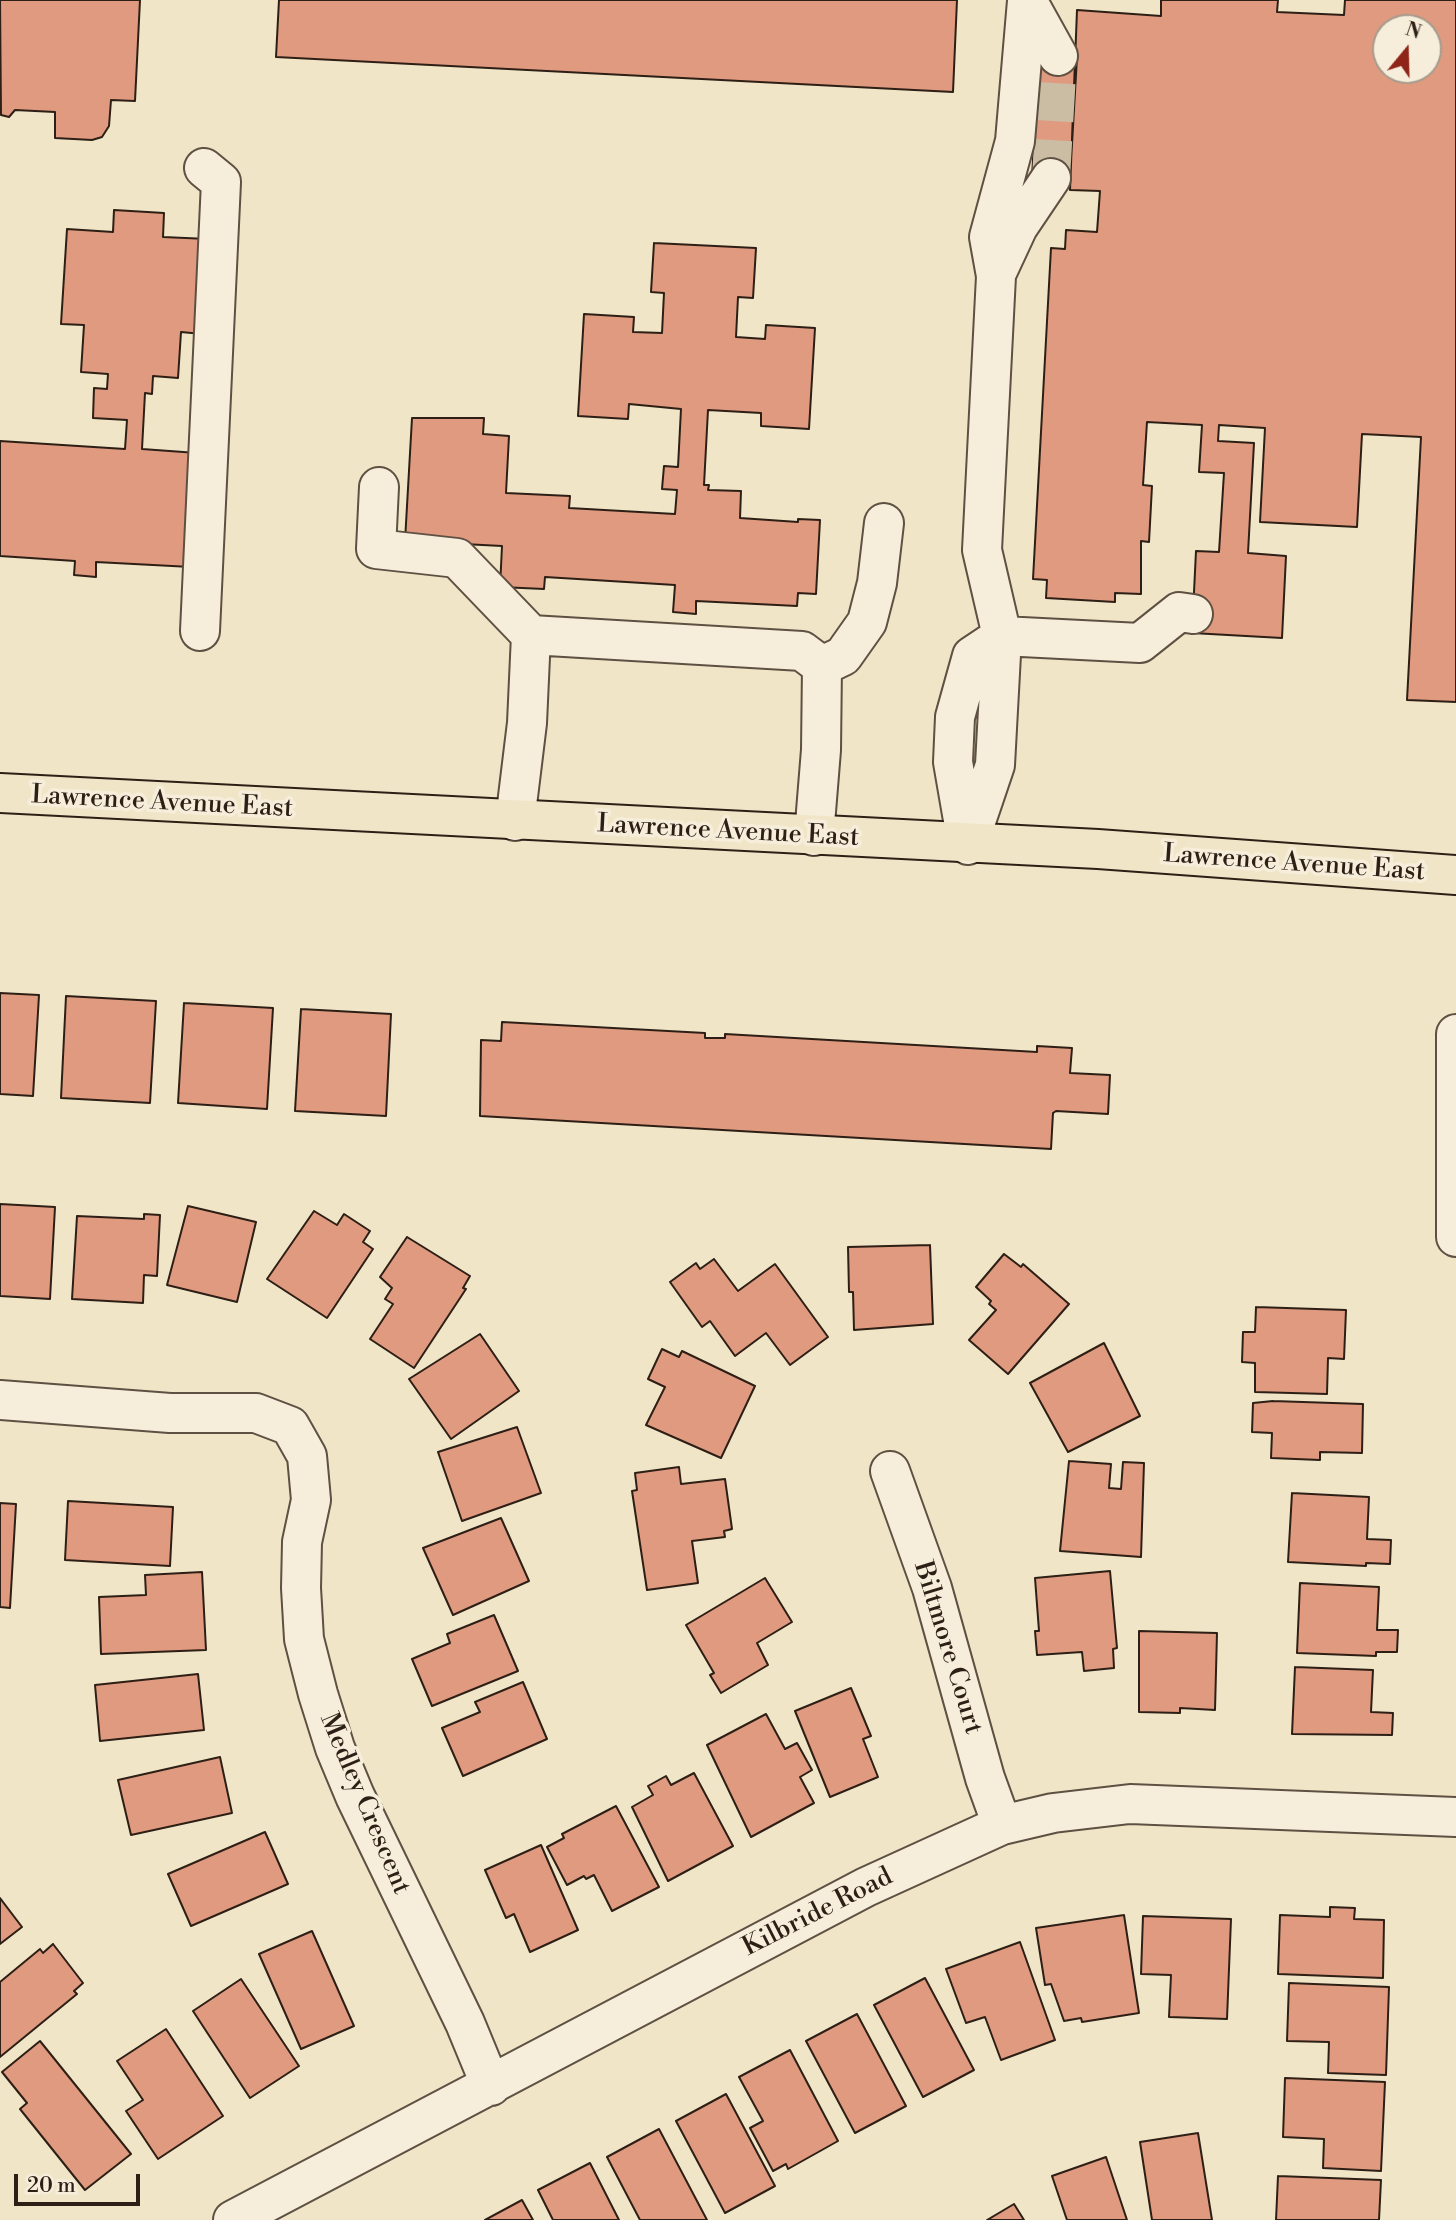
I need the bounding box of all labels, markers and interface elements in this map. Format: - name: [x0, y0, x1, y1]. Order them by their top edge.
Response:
- north arrow: [1372, 14, 1442, 84]
- text: N: [1402, 17, 1424, 45]
- street label: Lawrence Avenue East: [30, 781, 294, 825]
- street label: Lawrence Avenue East: [596, 810, 860, 854]
- street label: Lawrence Avenue East: [1162, 839, 1426, 889]
- street label: Biltmore Court: [906, 1558, 988, 1738]
- street label: Medley Crescent: [312, 1709, 416, 1899]
- street label: Kilbride Road: [738, 1862, 898, 1964]
- scale bar: [18, 2160, 144, 2204]
- text: 20 m: [27, 2173, 76, 2199]

